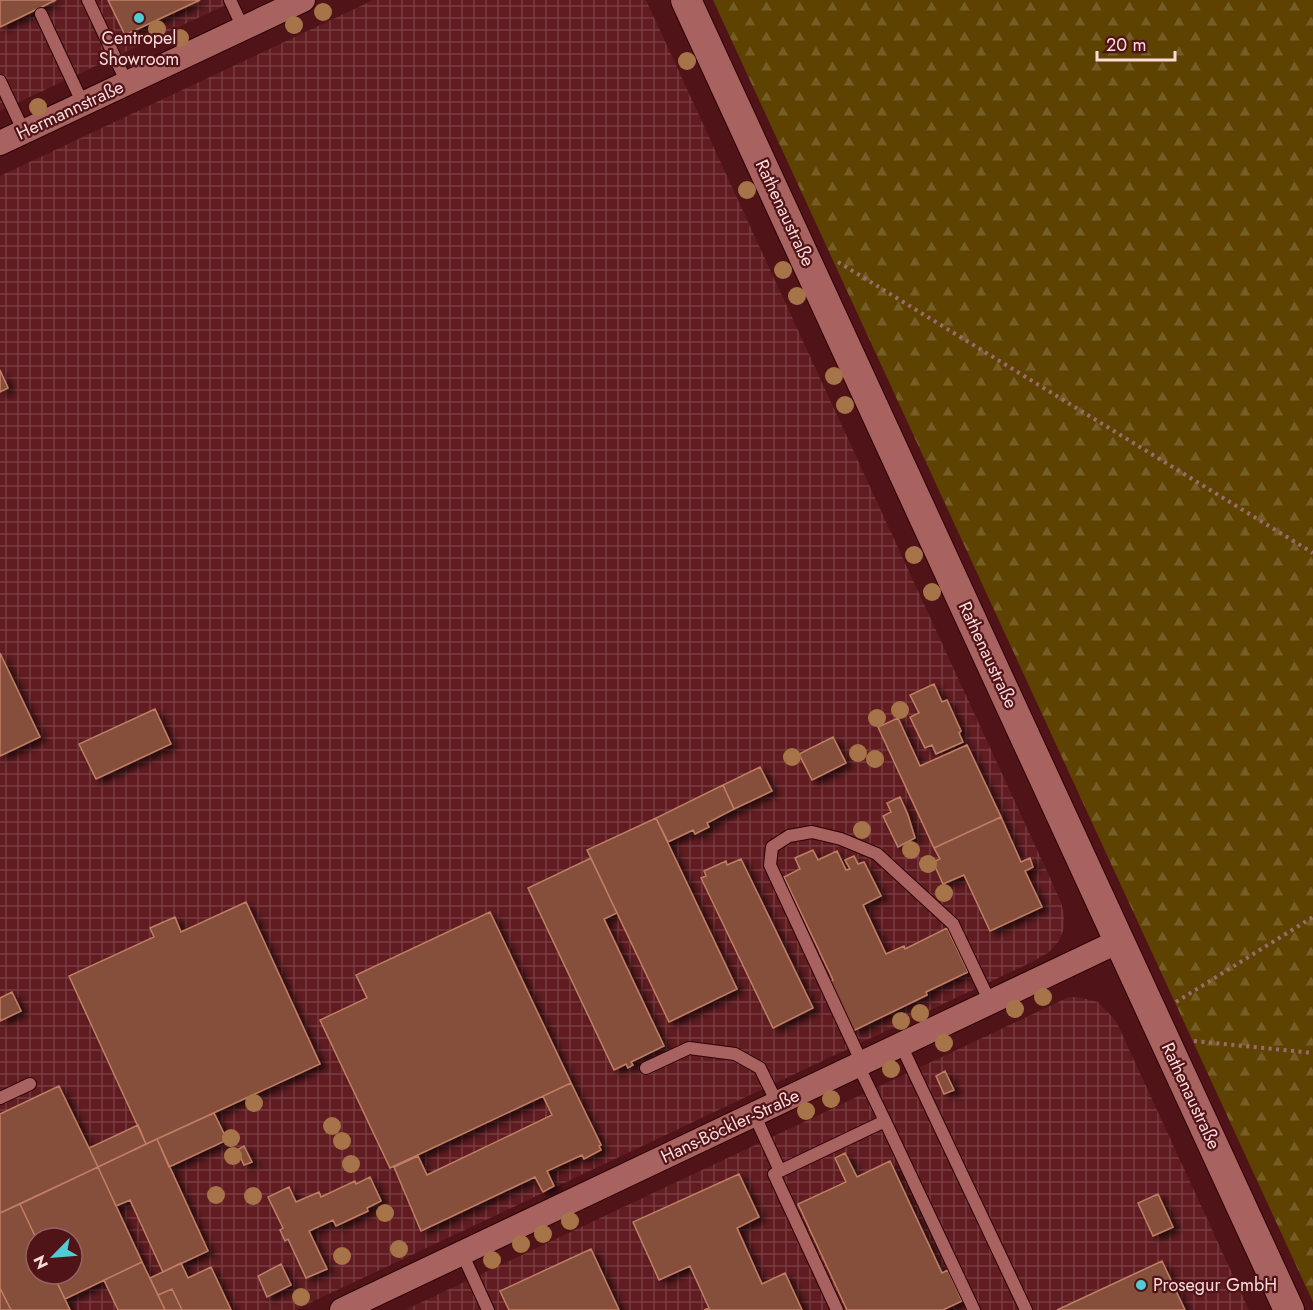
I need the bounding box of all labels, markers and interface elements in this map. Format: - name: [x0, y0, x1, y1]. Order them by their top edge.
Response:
- marker: Centropel Showroom: [132, 11, 146, 25]
- scale bar: [1097, 24, 1175, 62]
- place label: Centropel Showroom: [99, 25, 179, 72]
- text: 20 m: [1106, 32, 1146, 58]
- street label: Hermannstraße: [12, 74, 128, 146]
- street label: Rathenaustraße: [749, 155, 821, 271]
- street label: Rathenaustraße: [952, 597, 1024, 713]
- street label: Rathenaustraße: [1155, 1038, 1227, 1154]
- street label: Hans-Böckler-Straße: [656, 1082, 804, 1170]
- north arrow: [24, 1226, 84, 1286]
- text: N: [28, 1252, 54, 1273]
- place label: Prosegur GmbH: [1153, 1272, 1277, 1298]
- marker: Prosegur GmbH: [1134, 1278, 1148, 1292]

